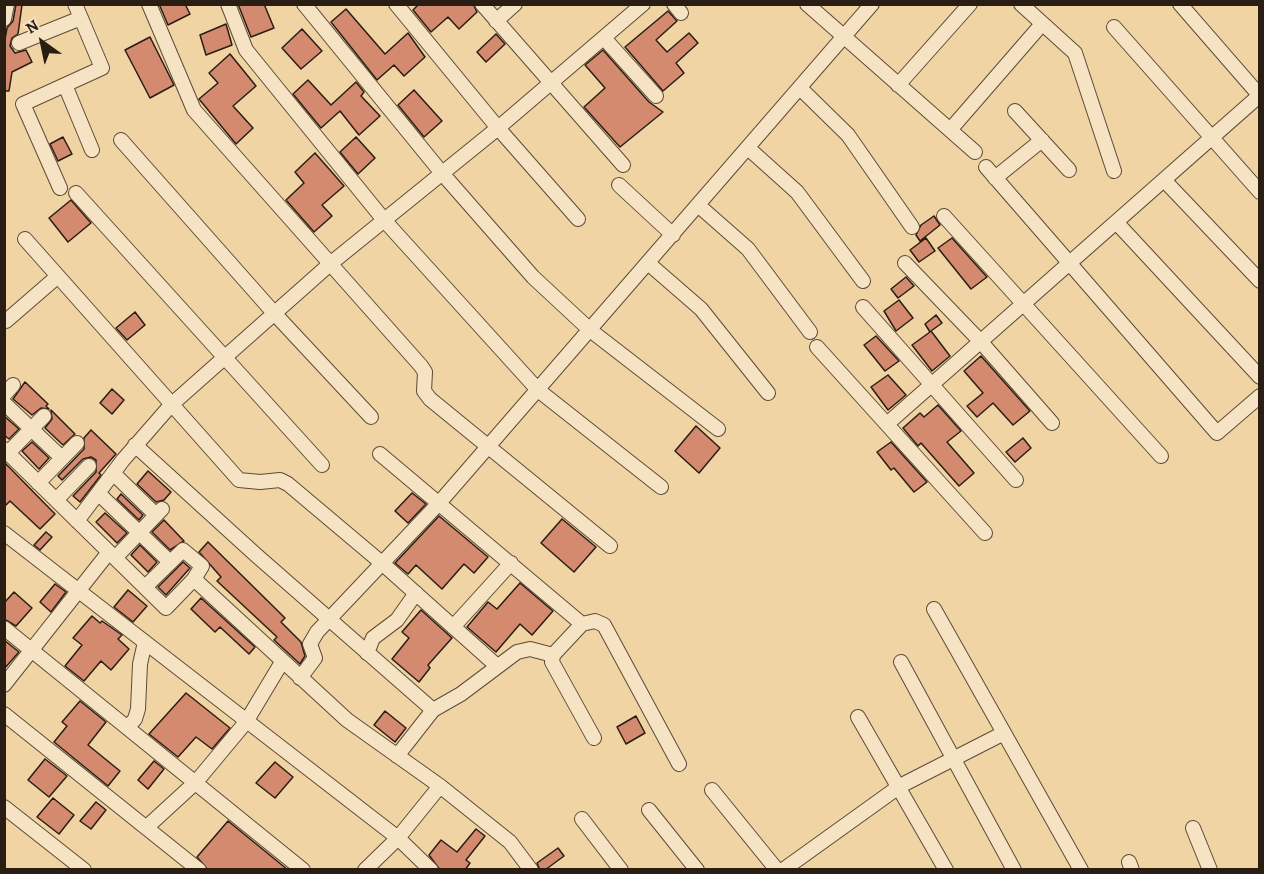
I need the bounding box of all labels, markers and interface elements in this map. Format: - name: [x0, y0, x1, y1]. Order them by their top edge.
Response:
- north arrow: [12, 12, 72, 72]
- text: N: [21, 15, 43, 39]

